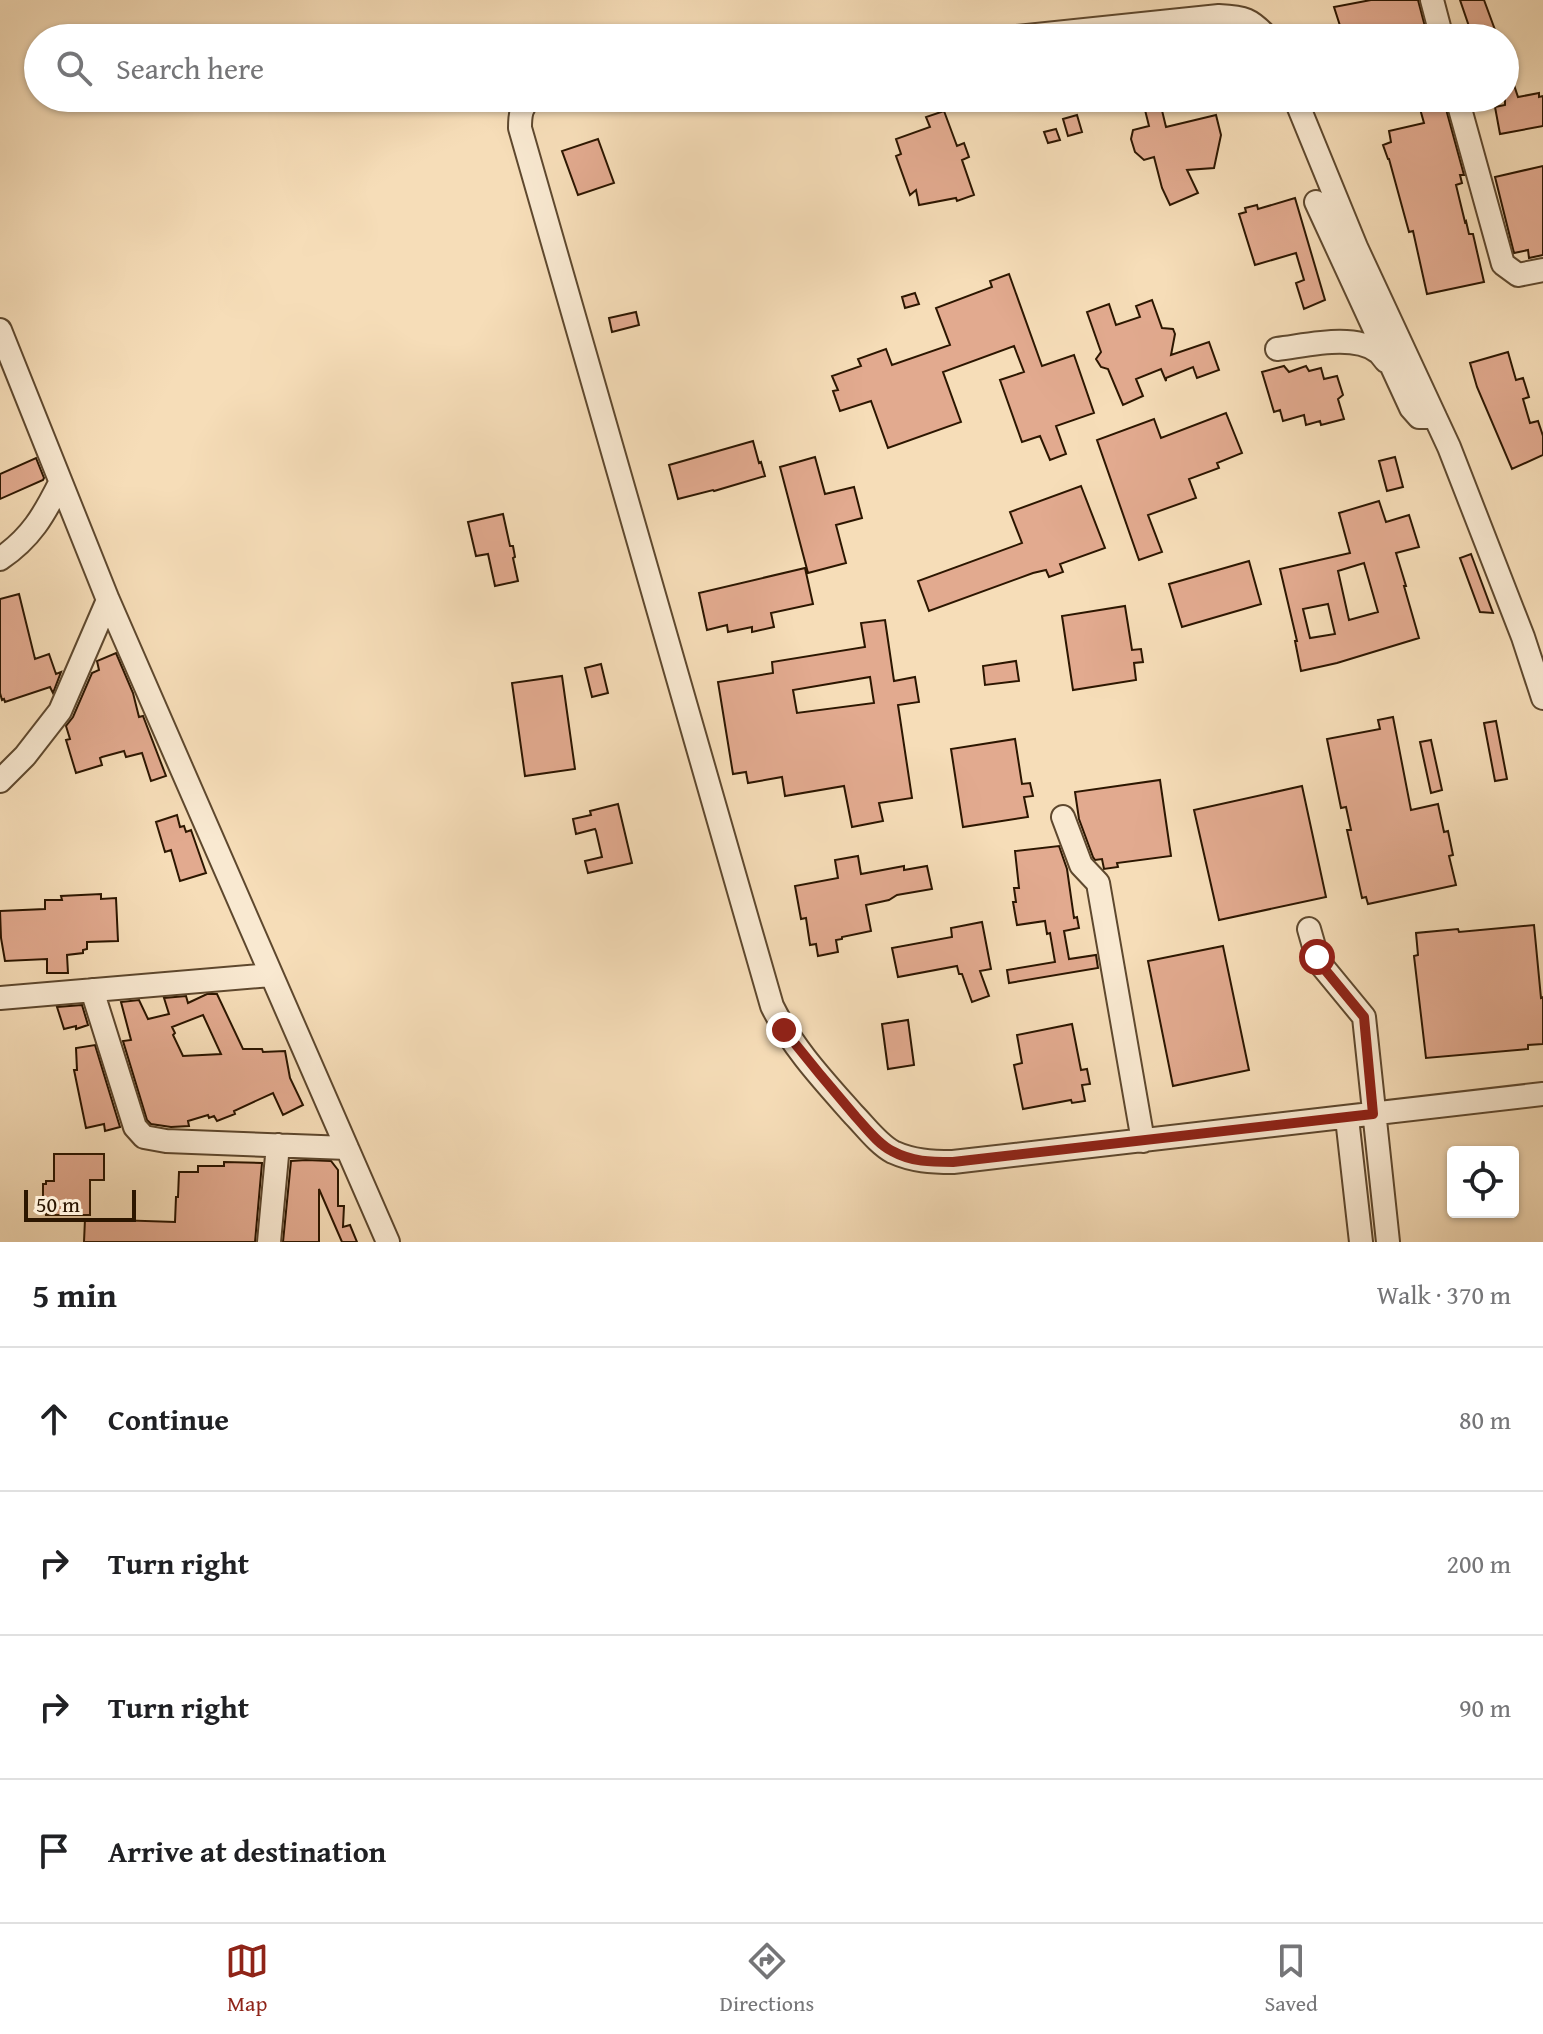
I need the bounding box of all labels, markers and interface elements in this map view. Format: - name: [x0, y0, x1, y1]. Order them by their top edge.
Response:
- search box: [24, 24, 1519, 112]
- icon: search: [52, 46, 96, 90]
- text: Search here: [116, 46, 264, 90]
- route start: [1299, 939, 1335, 975]
- route end: [766, 1012, 802, 1048]
- map controls: [1447, 1146, 1519, 1218]
- button: locate: [1447, 1146, 1519, 1218]
- scale bar: [24, 1186, 136, 1222]
- text: 50 m: [36, 1188, 80, 1220]
- text: 5 min: [32, 1270, 117, 1319]
- text: Walk · 370 m: [1377, 1275, 1511, 1314]
- icon: ahead: [32, 1397, 76, 1441]
- text: Continue: [108, 1397, 229, 1441]
- text: 80 m: [1459, 1400, 1511, 1439]
- icon: right: [32, 1541, 76, 1585]
- text: Turn right: [108, 1541, 249, 1585]
- text: 200 m: [1446, 1544, 1511, 1583]
- icon: right: [32, 1685, 76, 1729]
- text: Turn right: [108, 1685, 249, 1729]
- text: 90 m: [1459, 1688, 1511, 1727]
- icon: arrive: [32, 1829, 76, 1873]
- text: Arrive at destination: [108, 1829, 386, 1873]
- tab: Map: [225, 1939, 269, 2019]
- tab: Directions: [720, 1939, 814, 2019]
- tab: Saved: [1265, 1939, 1318, 2019]

